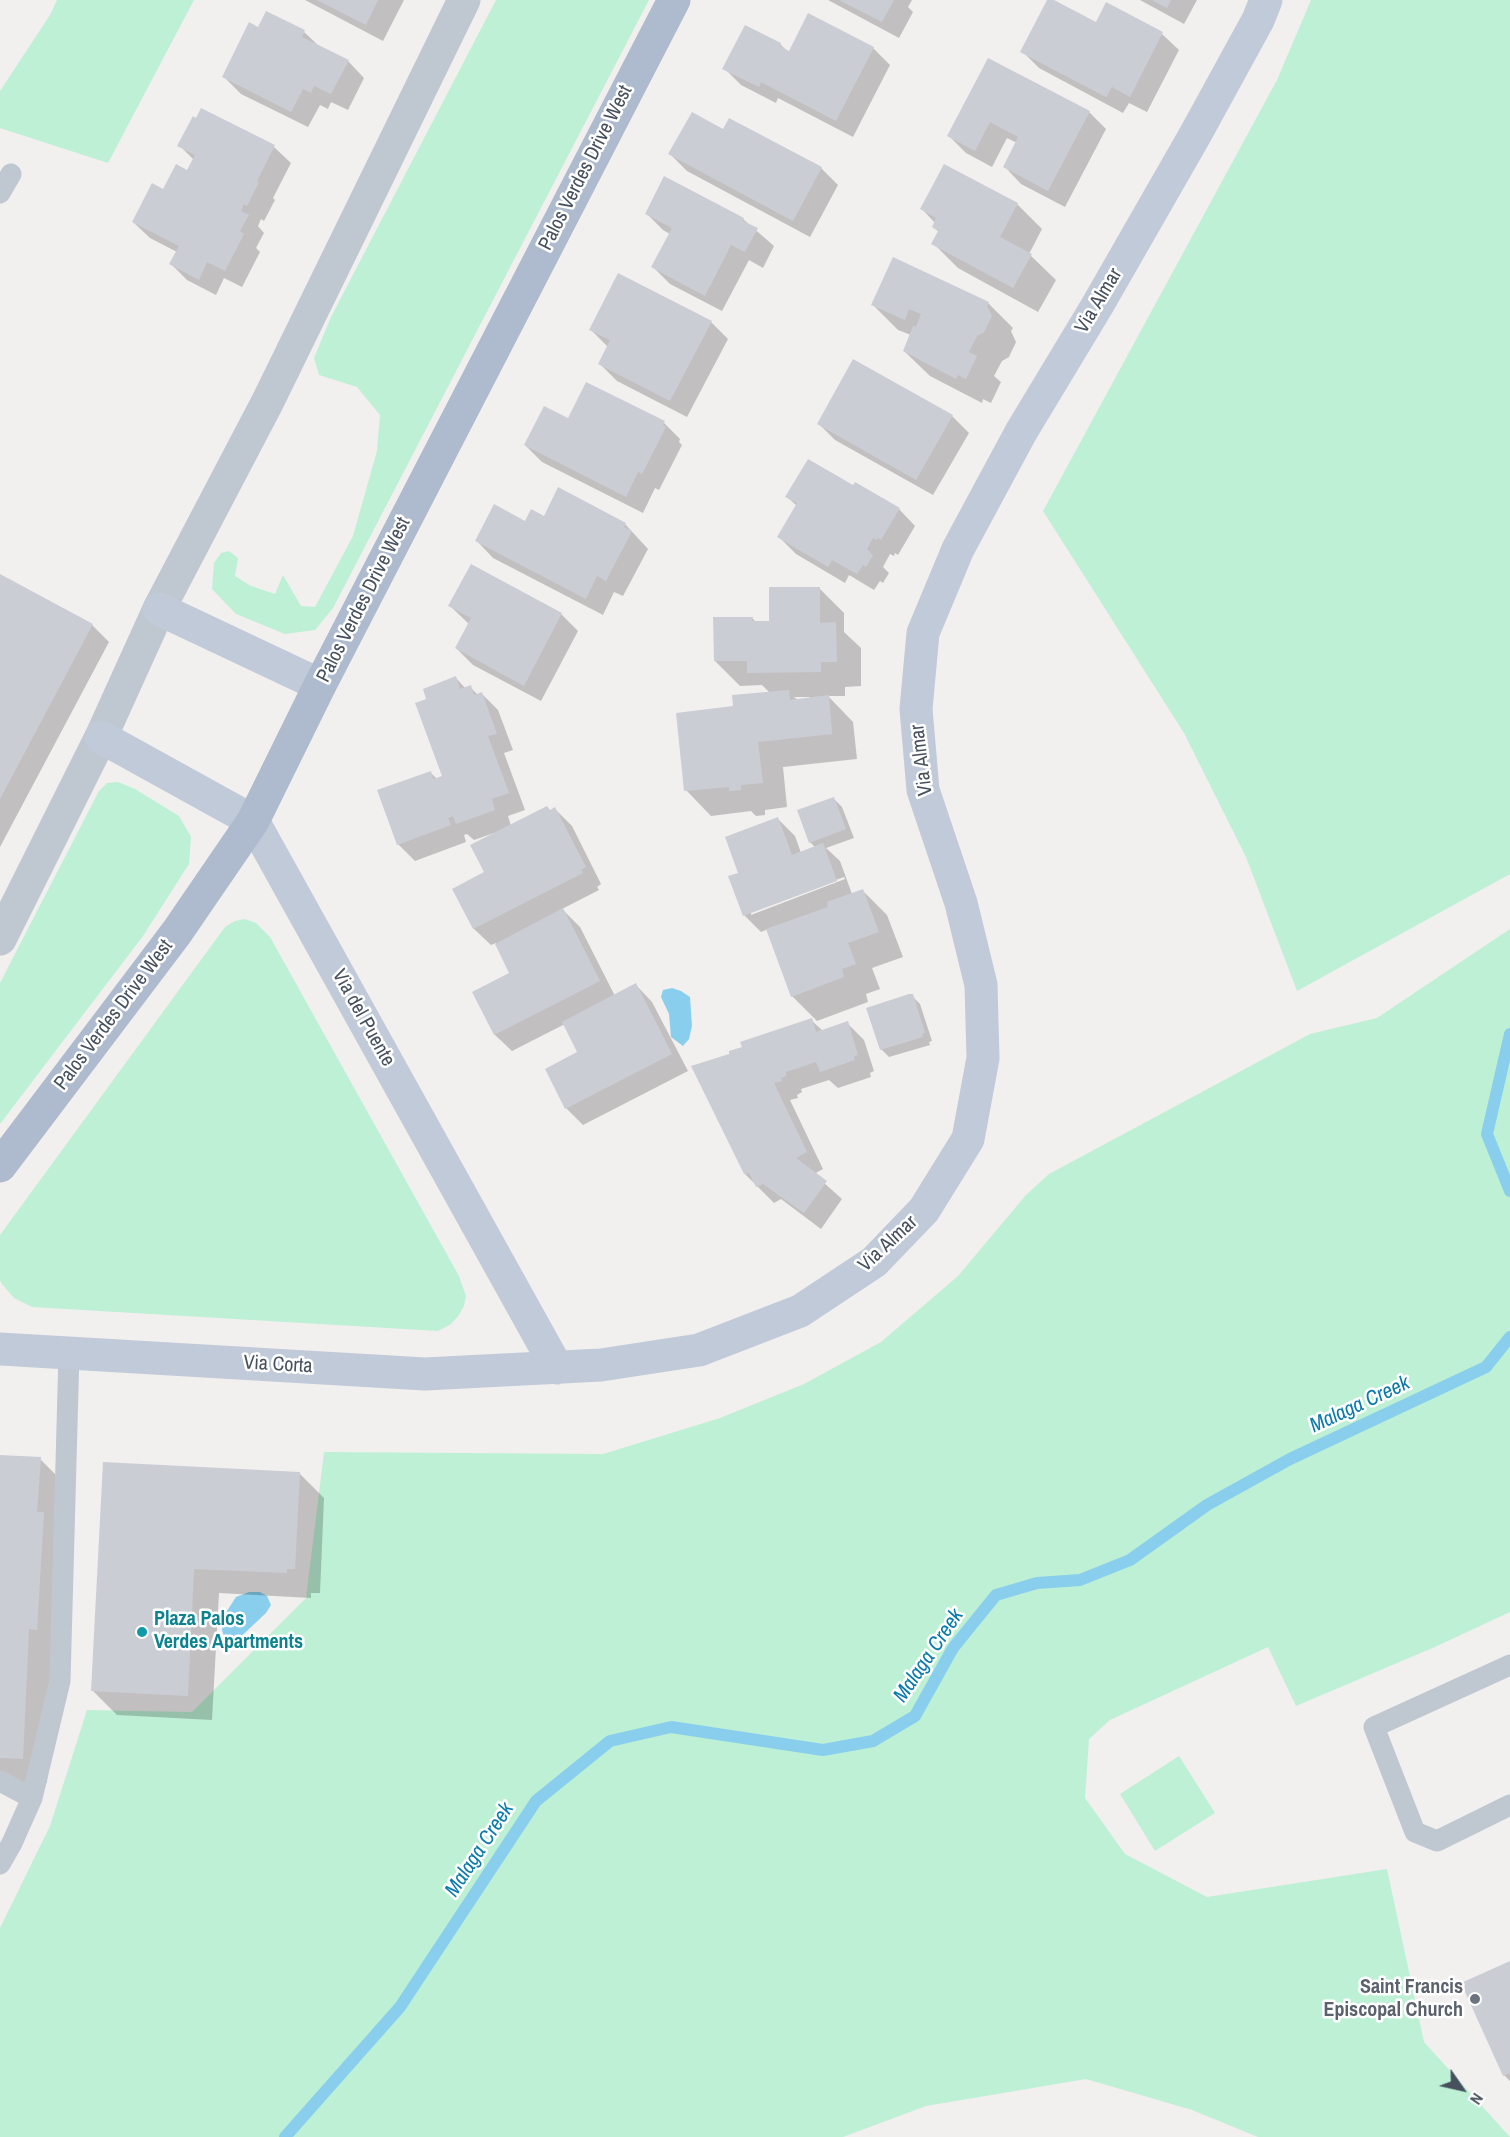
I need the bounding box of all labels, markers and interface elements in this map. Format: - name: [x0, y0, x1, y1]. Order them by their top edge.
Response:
- street label: Palos Verdes Drive West: [534, 81, 638, 255]
- street label: Via Almar: [1070, 264, 1128, 338]
- street label: Palos Verdes Drive West: [312, 513, 416, 687]
- street label: Via Almar: [906, 723, 938, 797]
- street label: Palos Verdes Drive West: [50, 935, 178, 1095]
- street label: Via del Puente: [326, 965, 400, 1071]
- street label: Via Almar: [854, 1211, 922, 1277]
- street label: Via Corta: [243, 1351, 313, 1379]
- water label: Malaga Creek: [1306, 1371, 1414, 1439]
- water label: Malaga Creek: [889, 1605, 969, 1707]
- place label: Plaza Palos Verdes Apartments: [154, 1608, 303, 1655]
- marker: Plaza Palos Verdes Apartments: [135, 1625, 149, 1639]
- water label: Malaga Creek: [440, 1798, 520, 1902]
- place label: Saint Francis Episcopal Church: [1324, 1976, 1463, 2023]
- marker: Saint Francis Episcopal Church: [1468, 1992, 1482, 2006]
- north arrow: [1432, 2059, 1492, 2119]
- text: N: [1465, 2089, 1489, 2109]

